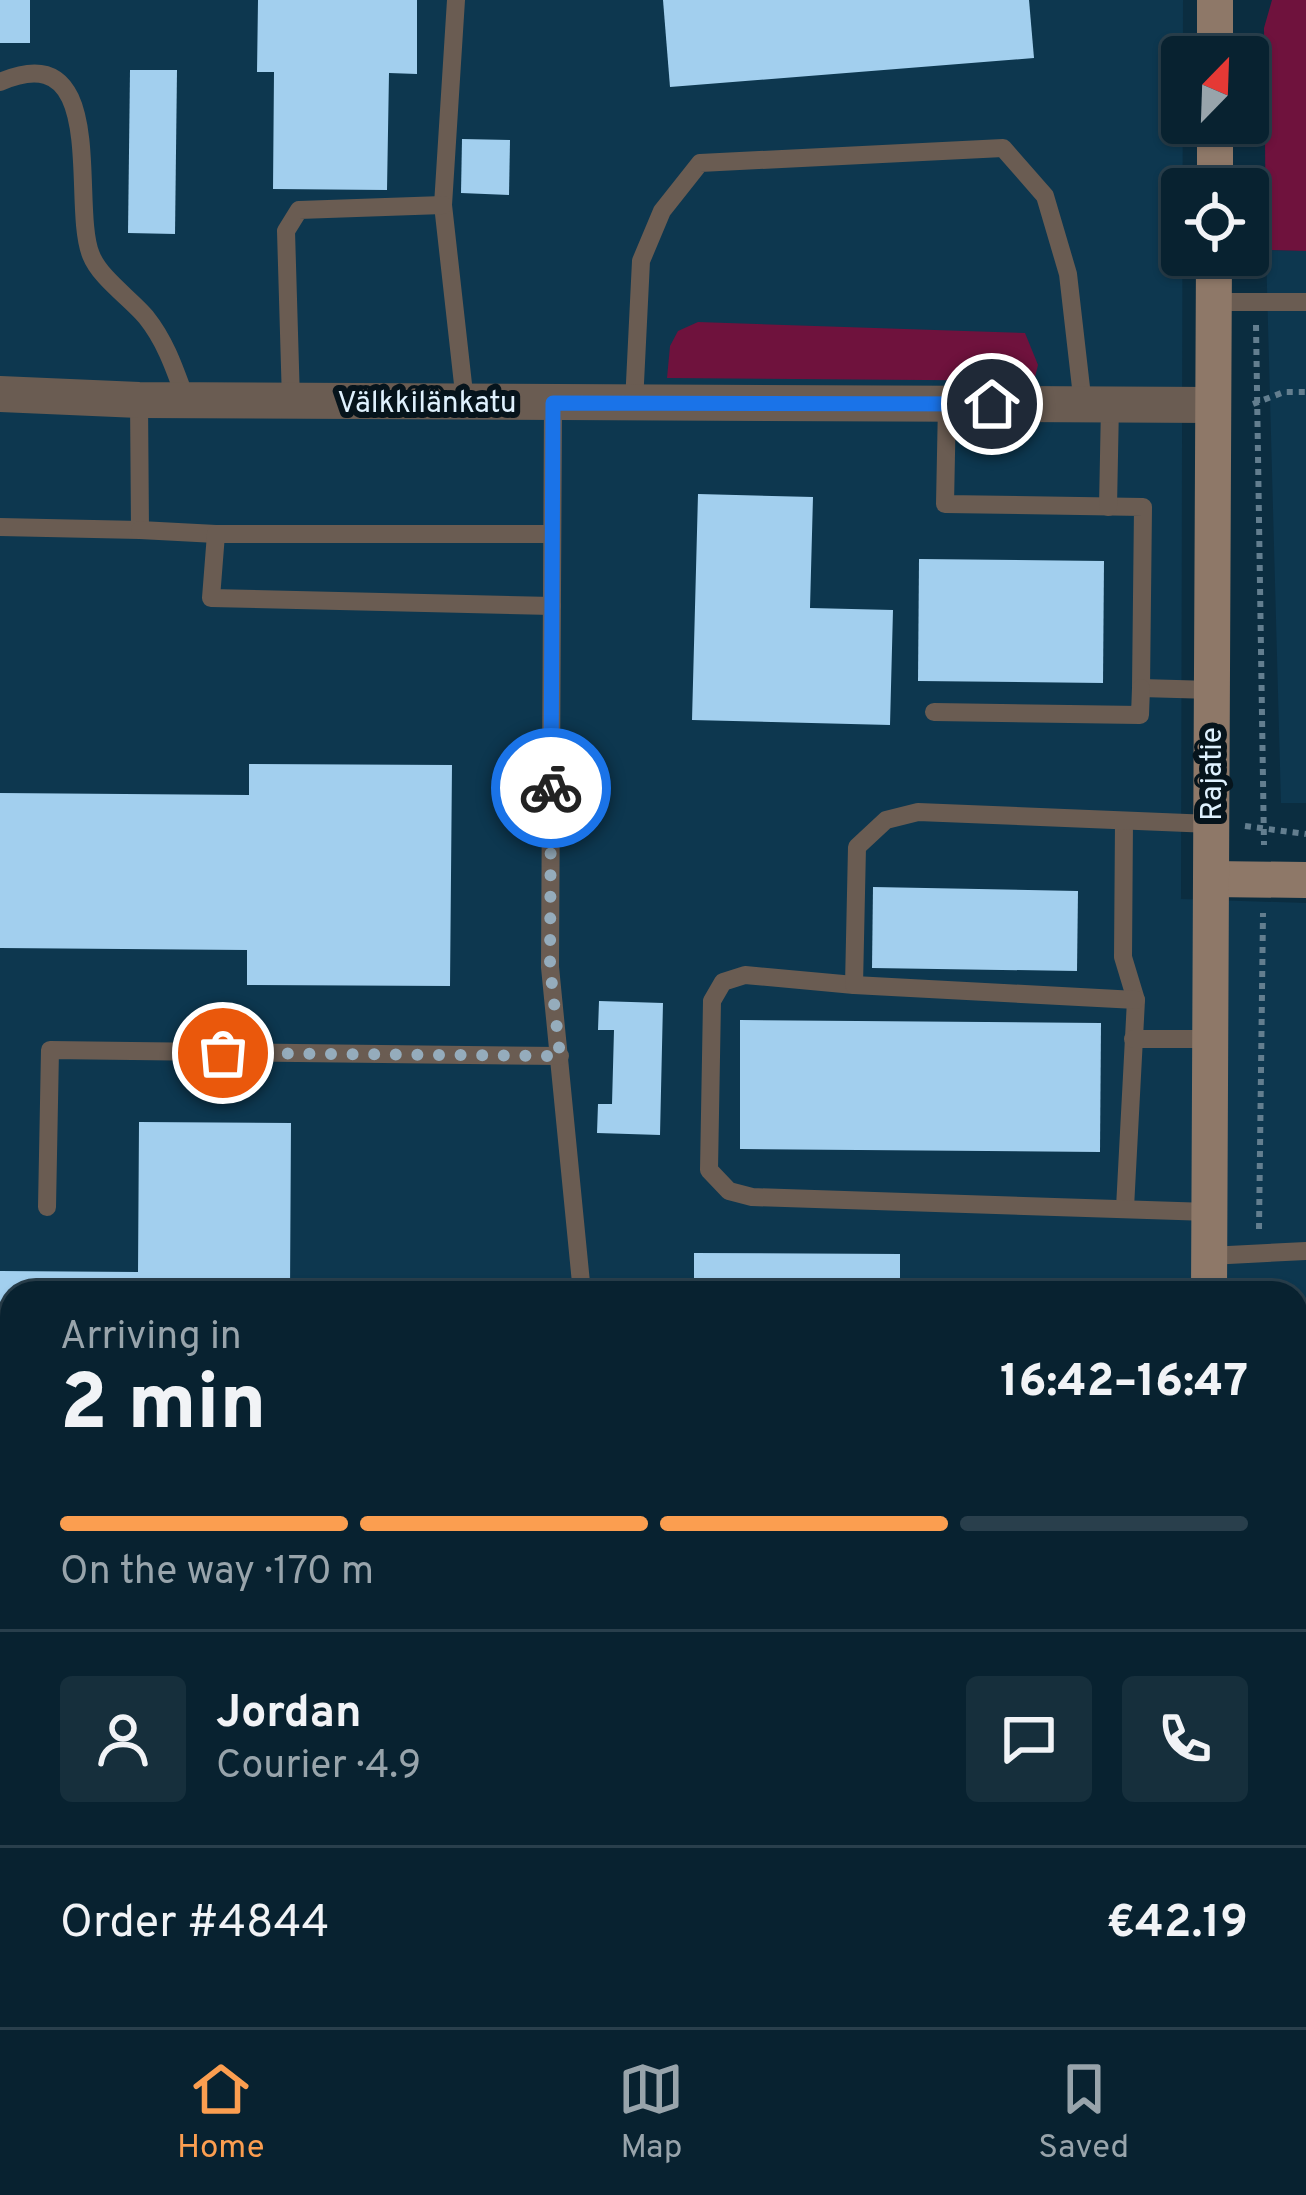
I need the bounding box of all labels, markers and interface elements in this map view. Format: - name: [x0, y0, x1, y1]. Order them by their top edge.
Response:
- north arrow: [1161, 36, 1269, 144]
- map controls: [1161, 36, 1269, 276]
- button: locate: [1161, 168, 1269, 276]
- pin: [941, 353, 1043, 455]
- icon: home: [959, 371, 1025, 437]
- street label: Välkkilänkatu: [337, 386, 517, 423]
- street label: Rajatie: [1195, 727, 1232, 821]
- courier: [491, 728, 611, 848]
- icon: bike: [518, 755, 584, 821]
- pin: [172, 1002, 274, 1104]
- icon: bag: [190, 1020, 256, 1086]
- text: Arriving in: [60, 1314, 242, 1363]
- text: 16:42–16:47: [1000, 1355, 1248, 1412]
- text: 2 min: [60, 1358, 266, 1457]
- text: On the way · 170 m: [60, 1549, 374, 1598]
- button: person: [60, 1676, 186, 1802]
- button: chat: [966, 1676, 1092, 1802]
- button: phone: [1122, 1676, 1248, 1802]
- text: Jordan: [216, 1686, 362, 1743]
- text: Courier · 4.9: [216, 1743, 421, 1792]
- text: Order #4844: [60, 1896, 330, 1953]
- text: €42.19: [1106, 1896, 1248, 1953]
- tab: Home: [177, 2056, 265, 2170]
- tab: Map: [618, 2056, 684, 2170]
- tab: Saved: [1038, 2056, 1129, 2170]

